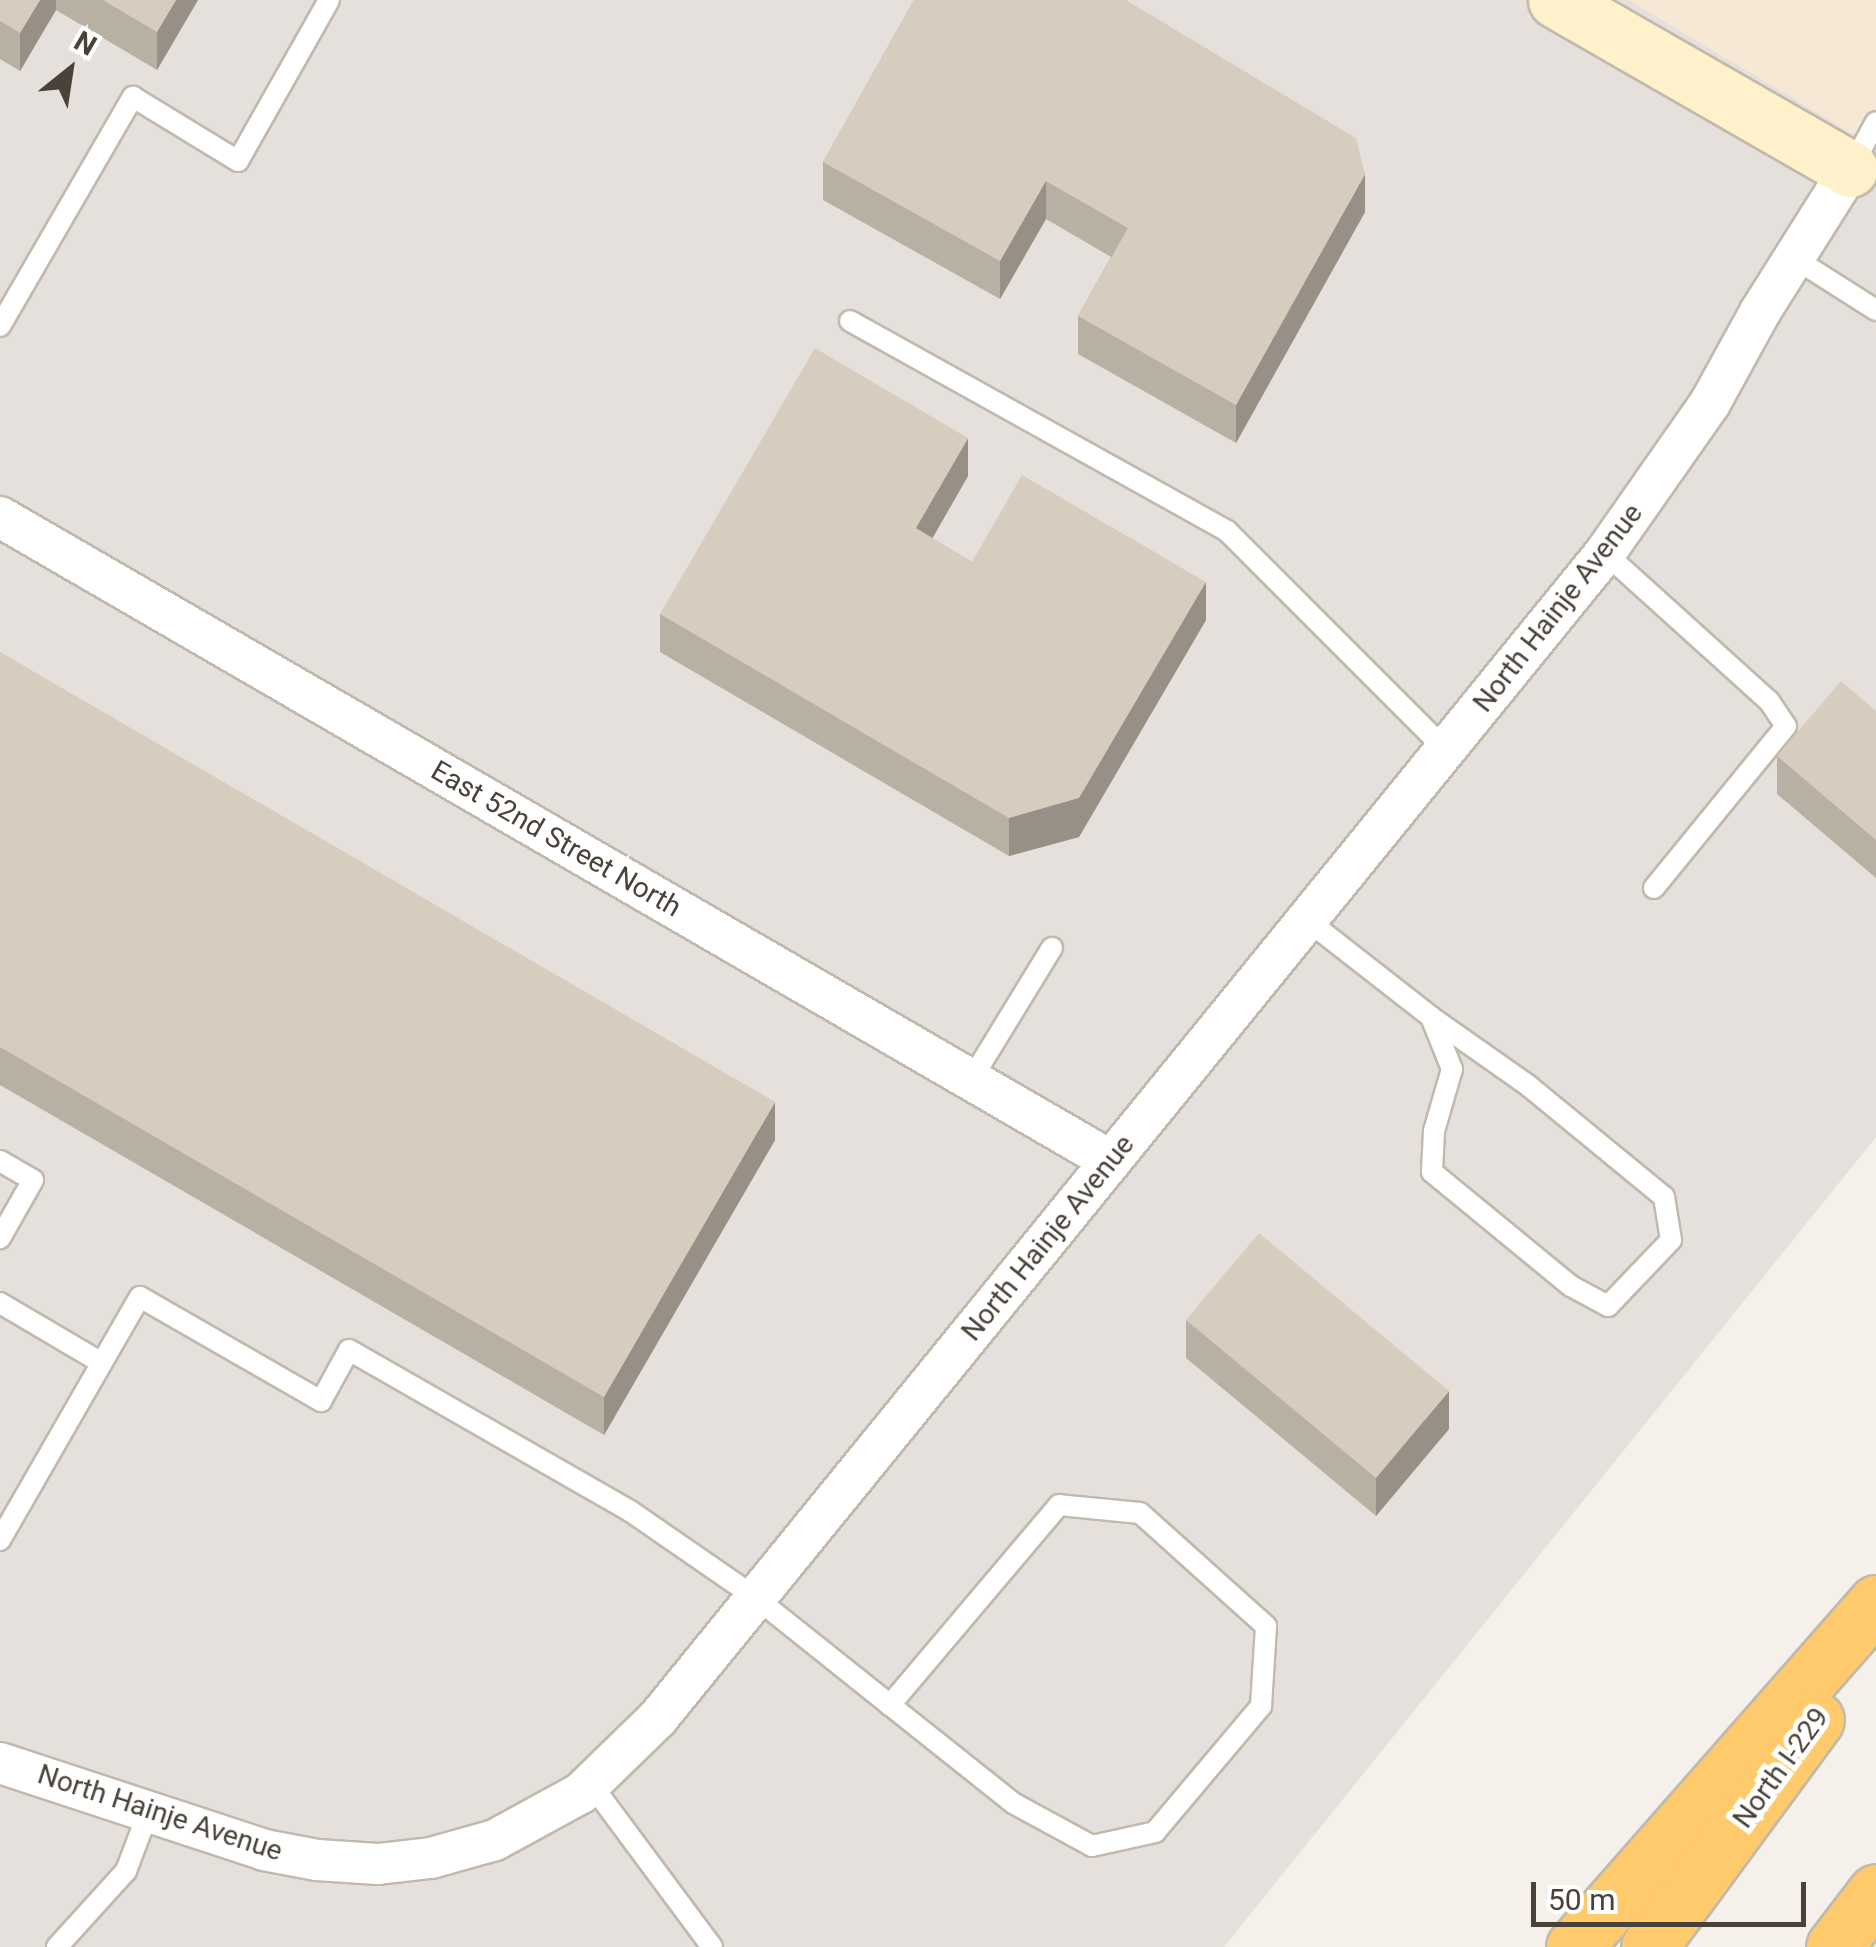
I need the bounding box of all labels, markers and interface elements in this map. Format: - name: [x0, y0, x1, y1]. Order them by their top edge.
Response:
- north arrow: [20, 20, 120, 120]
- text: N: [68, 24, 102, 63]
- street label: North Hainje Avenue: [1466, 497, 1650, 719]
- street label: East 52nd Street North: [425, 754, 687, 924]
- street label: North Hainje Avenue: [955, 1128, 1141, 1348]
- street label: North I-229: [1726, 1701, 1836, 1835]
- street label: North Hainje Avenue: [33, 1758, 287, 1868]
- scale bar: [1536, 1862, 1811, 1924]
- text: 50 m: [1548, 1882, 1615, 1917]

